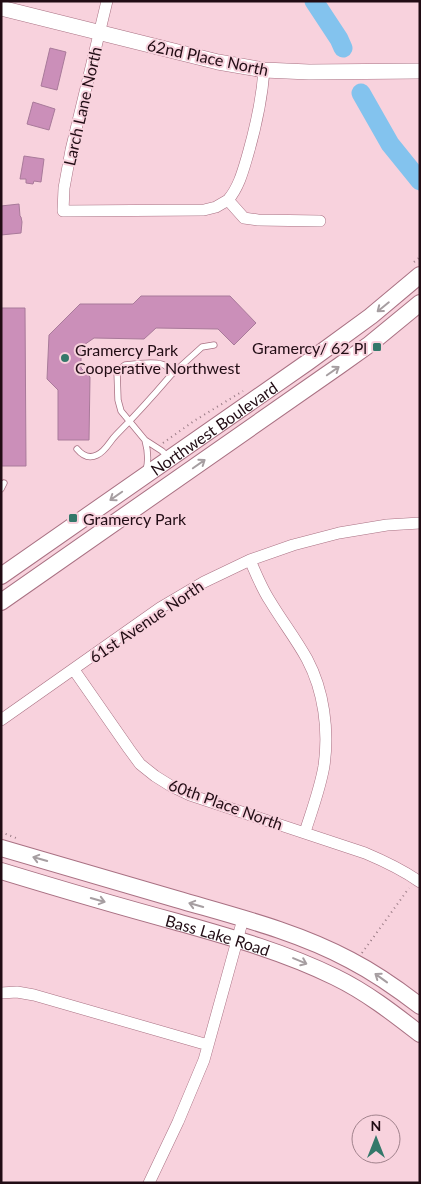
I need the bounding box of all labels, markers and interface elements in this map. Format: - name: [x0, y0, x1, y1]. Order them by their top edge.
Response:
- street label: 62nd Place North: [146, 35, 270, 79]
- street label: Larch Lane North: [59, 45, 105, 167]
- one-way arrow: [377, 301, 390, 312]
- place label: Gramercy/ 62 Pl: [252, 338, 367, 357]
- place label: Gramercy Park Cooperative Northwest: [75, 340, 240, 377]
- marker: Gramercy/ 62 Pl: [371, 341, 383, 353]
- marker: Gramercy Park Cooperative Northwest: [59, 352, 71, 364]
- one-way arrow: [325, 366, 339, 376]
- street label: Northwest Boulevard: [146, 377, 280, 479]
- one-way arrow: [192, 459, 206, 469]
- one-way arrow: [109, 491, 123, 501]
- place label: Gramercy Park: [83, 509, 187, 528]
- marker: Gramercy Park: [67, 512, 79, 524]
- street label: 61st Avenue North: [85, 576, 207, 666]
- street label: 60th Place North: [166, 775, 286, 833]
- one-way arrow: [33, 854, 49, 864]
- one-way arrow: [90, 895, 106, 905]
- one-way arrow: [189, 900, 205, 910]
- street label: Bass Lake Road: [164, 910, 273, 959]
- one-way arrow: [292, 956, 307, 966]
- one-way arrow: [374, 973, 388, 983]
- north arrow: [351, 1114, 401, 1164]
- text: N: [371, 1117, 381, 1134]

